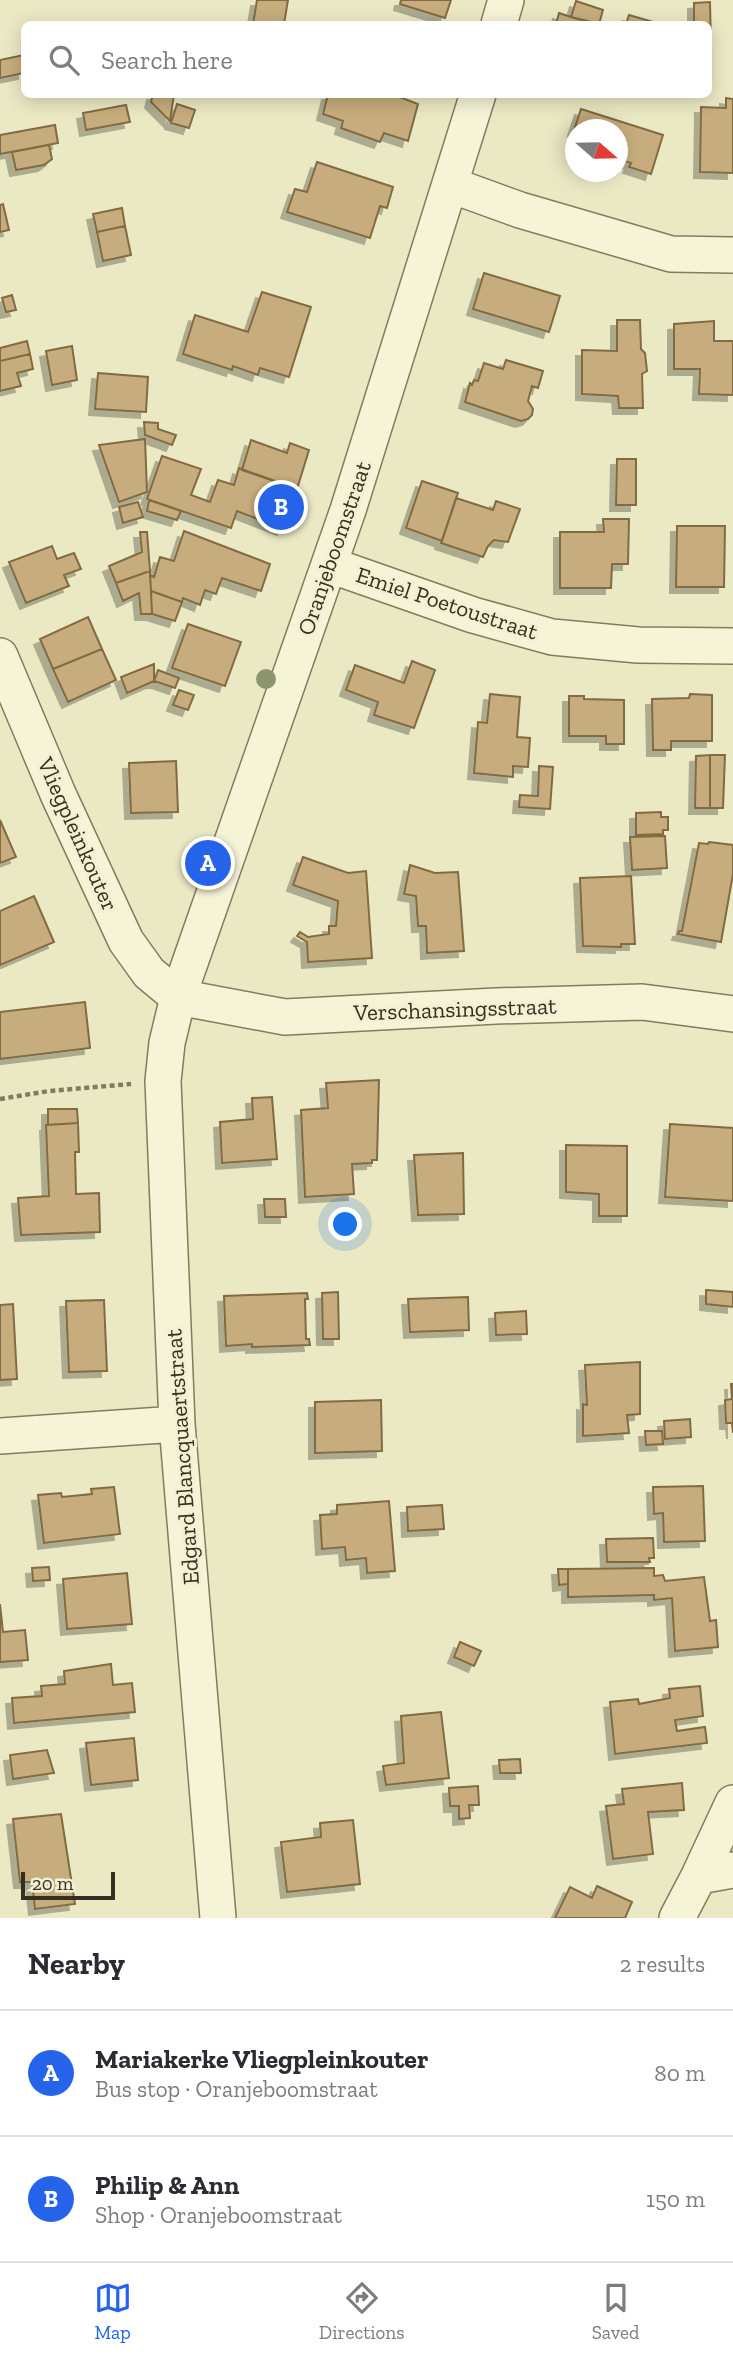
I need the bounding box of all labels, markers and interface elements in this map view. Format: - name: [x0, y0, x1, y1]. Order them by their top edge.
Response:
- search box: [21, 21, 712, 98]
- icon: search: [45, 41, 83, 79]
- text: Search here: [101, 44, 233, 76]
- north arrow: [565, 119, 628, 182]
- street label: Oranjeboomstraat: [291, 457, 377, 639]
- pin: B: [258, 481, 304, 533]
- street label: Emiel Poetoustraat: [353, 560, 542, 646]
- street label: Vliegpleinkouter: [31, 752, 124, 915]
- pin: A: [185, 837, 231, 889]
- street label: Verschansingsstraat: [352, 991, 557, 1027]
- your location: [328, 1207, 362, 1241]
- street label: Edgard Blancquaertstraat: [159, 1328, 205, 1586]
- scale bar: [21, 1869, 116, 1901]
- text: 20 m: [32, 1872, 73, 1895]
- text: Nearby: [28, 1946, 125, 1982]
- text: 2 results: [620, 1950, 705, 1978]
- text: Mariakerke Vliegpleinkouter: [95, 2043, 428, 2075]
- text: A: [43, 2059, 59, 2087]
- text: 80 m: [654, 2059, 705, 2087]
- text: Bus stop · Oranjeboomstraat: [95, 2075, 378, 2103]
- text: Philip & Ann: [95, 2169, 239, 2201]
- text: B: [44, 2185, 58, 2213]
- text: 150 m: [646, 2185, 705, 2213]
- text: Shop · Oranjeboomstraat: [95, 2201, 342, 2229]
- tab: Map: [94, 2279, 132, 2344]
- tab: Directions: [319, 2279, 405, 2344]
- tab: Saved: [592, 2279, 639, 2344]

